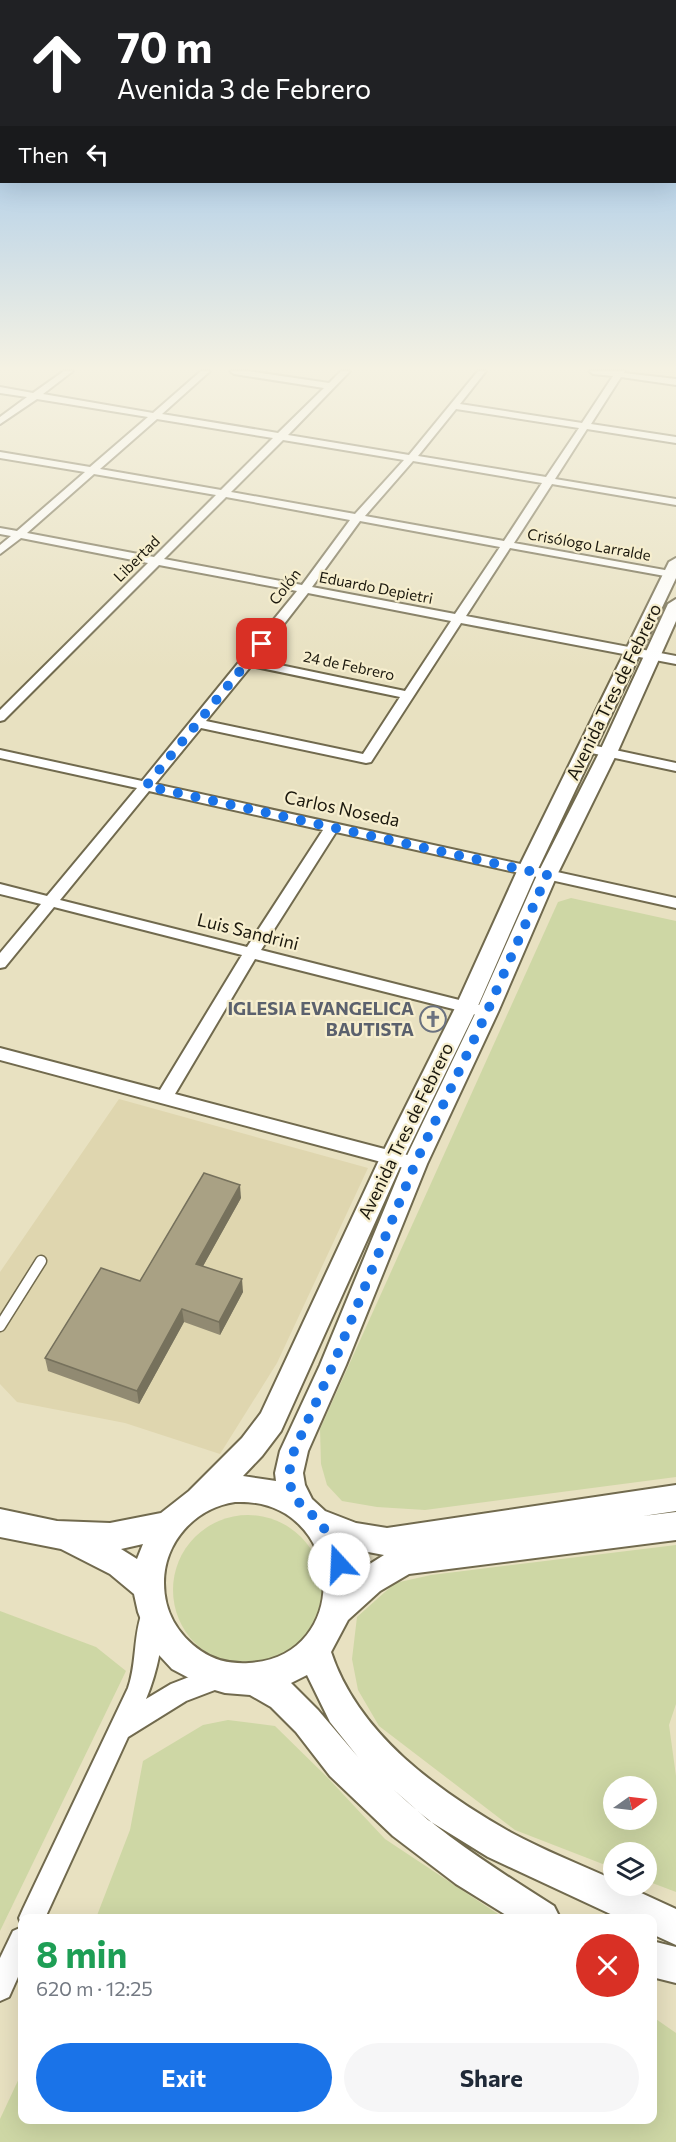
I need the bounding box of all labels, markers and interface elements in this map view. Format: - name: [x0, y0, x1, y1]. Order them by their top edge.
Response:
- text: 70 m: [117, 20, 212, 72]
- icon: ahead: [18, 24, 96, 102]
- text: Avenida 3 de Febrero: [117, 72, 371, 105]
- icon: left: [81, 138, 114, 171]
- text: Then: [18, 141, 69, 168]
- street label: Crisólogo Larralde: [526, 524, 652, 564]
- street label: Libertad: [109, 531, 163, 585]
- street label: Colón: [265, 565, 304, 608]
- street label: Eduardo Depietri: [318, 567, 435, 607]
- street label: Avenida Tres de Febrero: [561, 600, 665, 783]
- pin: [236, 618, 287, 669]
- icon: arrive: [245, 627, 278, 660]
- street label: 24 de Febrero: [302, 647, 396, 683]
- street label: Carlos Noseda: [283, 785, 402, 831]
- street label: Luis Sandrini: [195, 908, 301, 954]
- place label: IGLESIA EVANGELICA BAUTISTA: [227, 997, 414, 1040]
- church icon: IGLESIA EVANGELICA BAUTISTA: [418, 1004, 448, 1034]
- street label: Avenida Tres de Febrero: [353, 1039, 457, 1222]
- position arrow: [307, 1532, 371, 1596]
- north arrow: [603, 1776, 657, 1830]
- map controls: [603, 1776, 657, 1896]
- button: layers: [603, 1842, 657, 1896]
- text: 8 min: [36, 1931, 127, 1975]
- button: close: [576, 1934, 639, 1997]
- text: 620 m · 12:25: [36, 1976, 153, 2000]
- button: Exit: [36, 2043, 332, 2112]
- button: Share: [344, 2043, 639, 2112]

